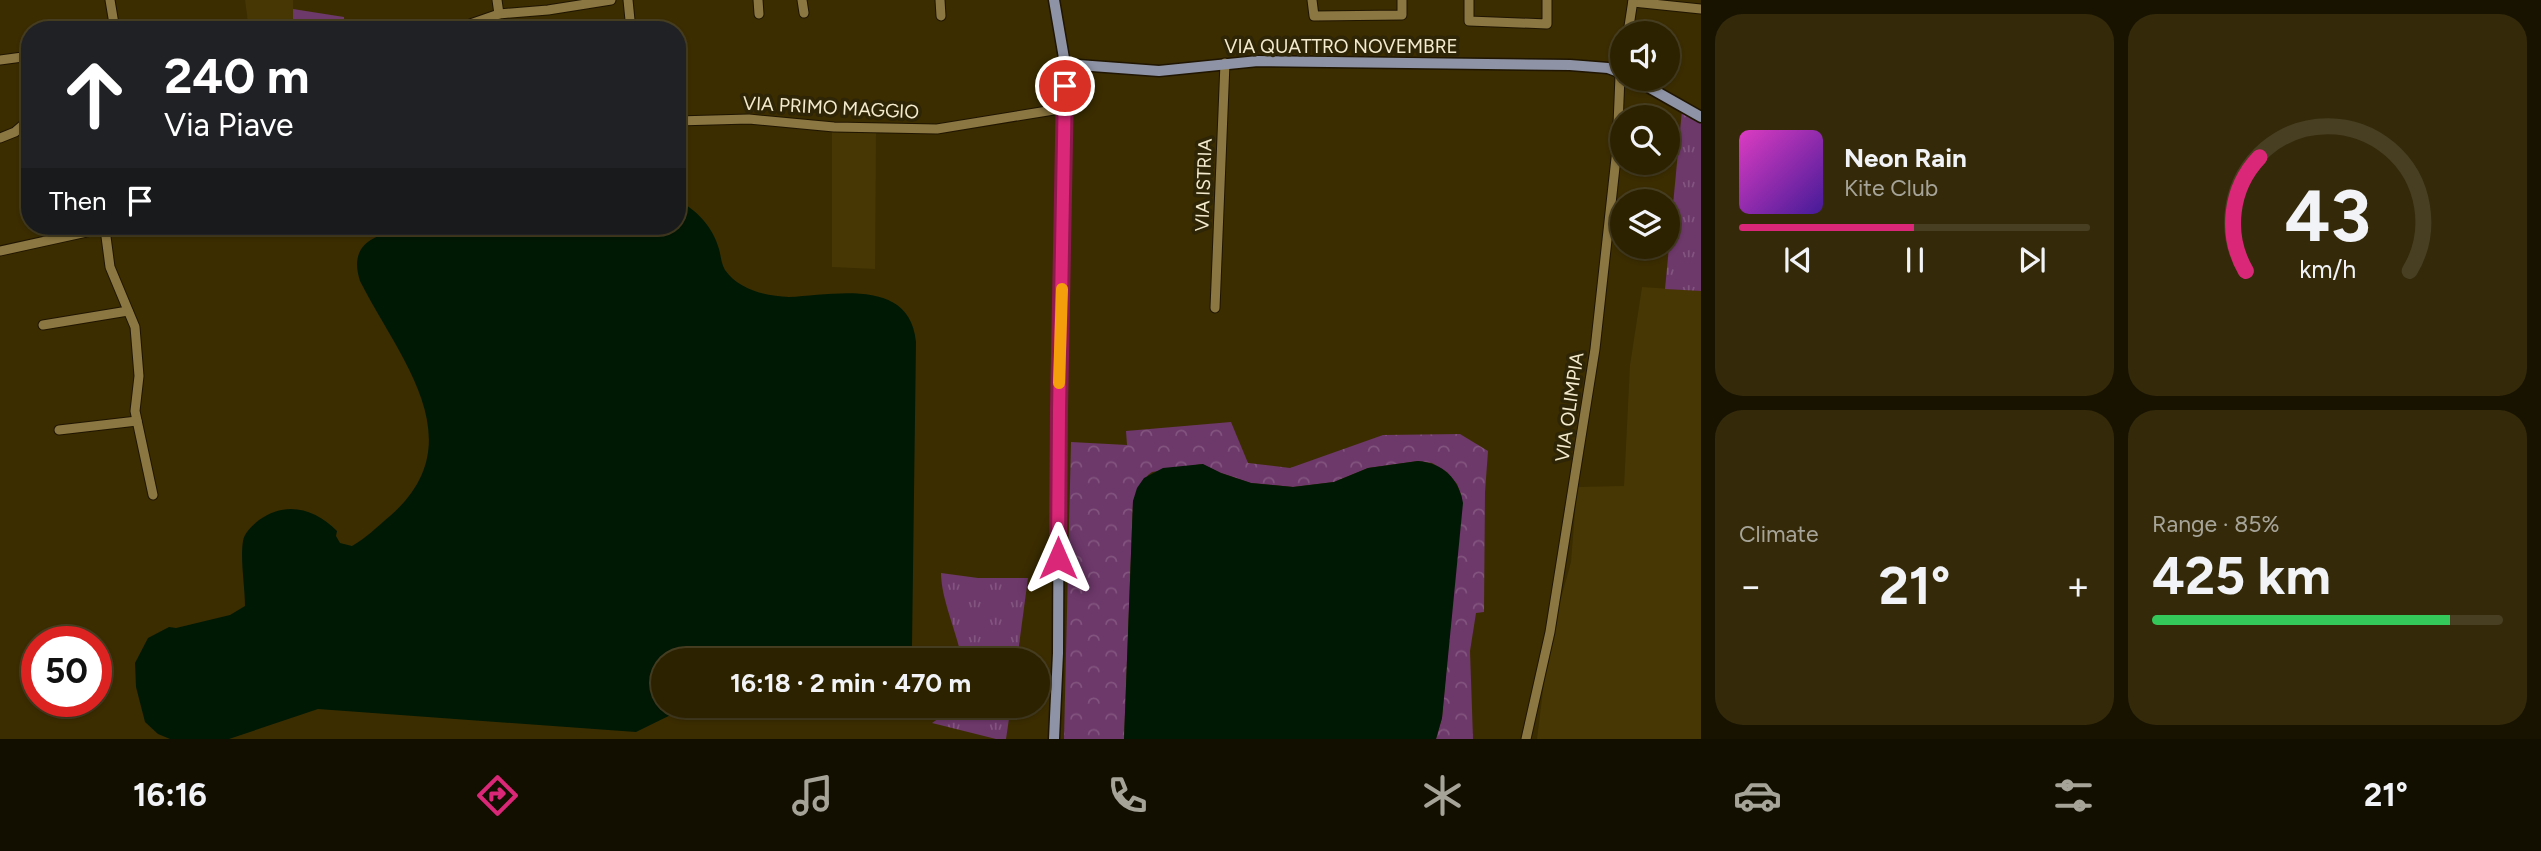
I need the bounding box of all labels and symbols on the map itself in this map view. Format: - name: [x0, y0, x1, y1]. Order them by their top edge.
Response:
- street label: VIA QUATTRO NOVEMBRE: [1224, 35, 1458, 58]
- pin: [1035, 56, 1095, 116]
- street label: VIA PRIMO MAGGIO: [742, 91, 920, 124]
- street label: VIA ISTRIA: [1190, 138, 1217, 232]
- street label: VIA OLIMPIA: [1550, 351, 1589, 463]
- position arrow: [1021, 521, 1095, 595]
- speed limit sign: 50: [21, 626, 112, 717]

